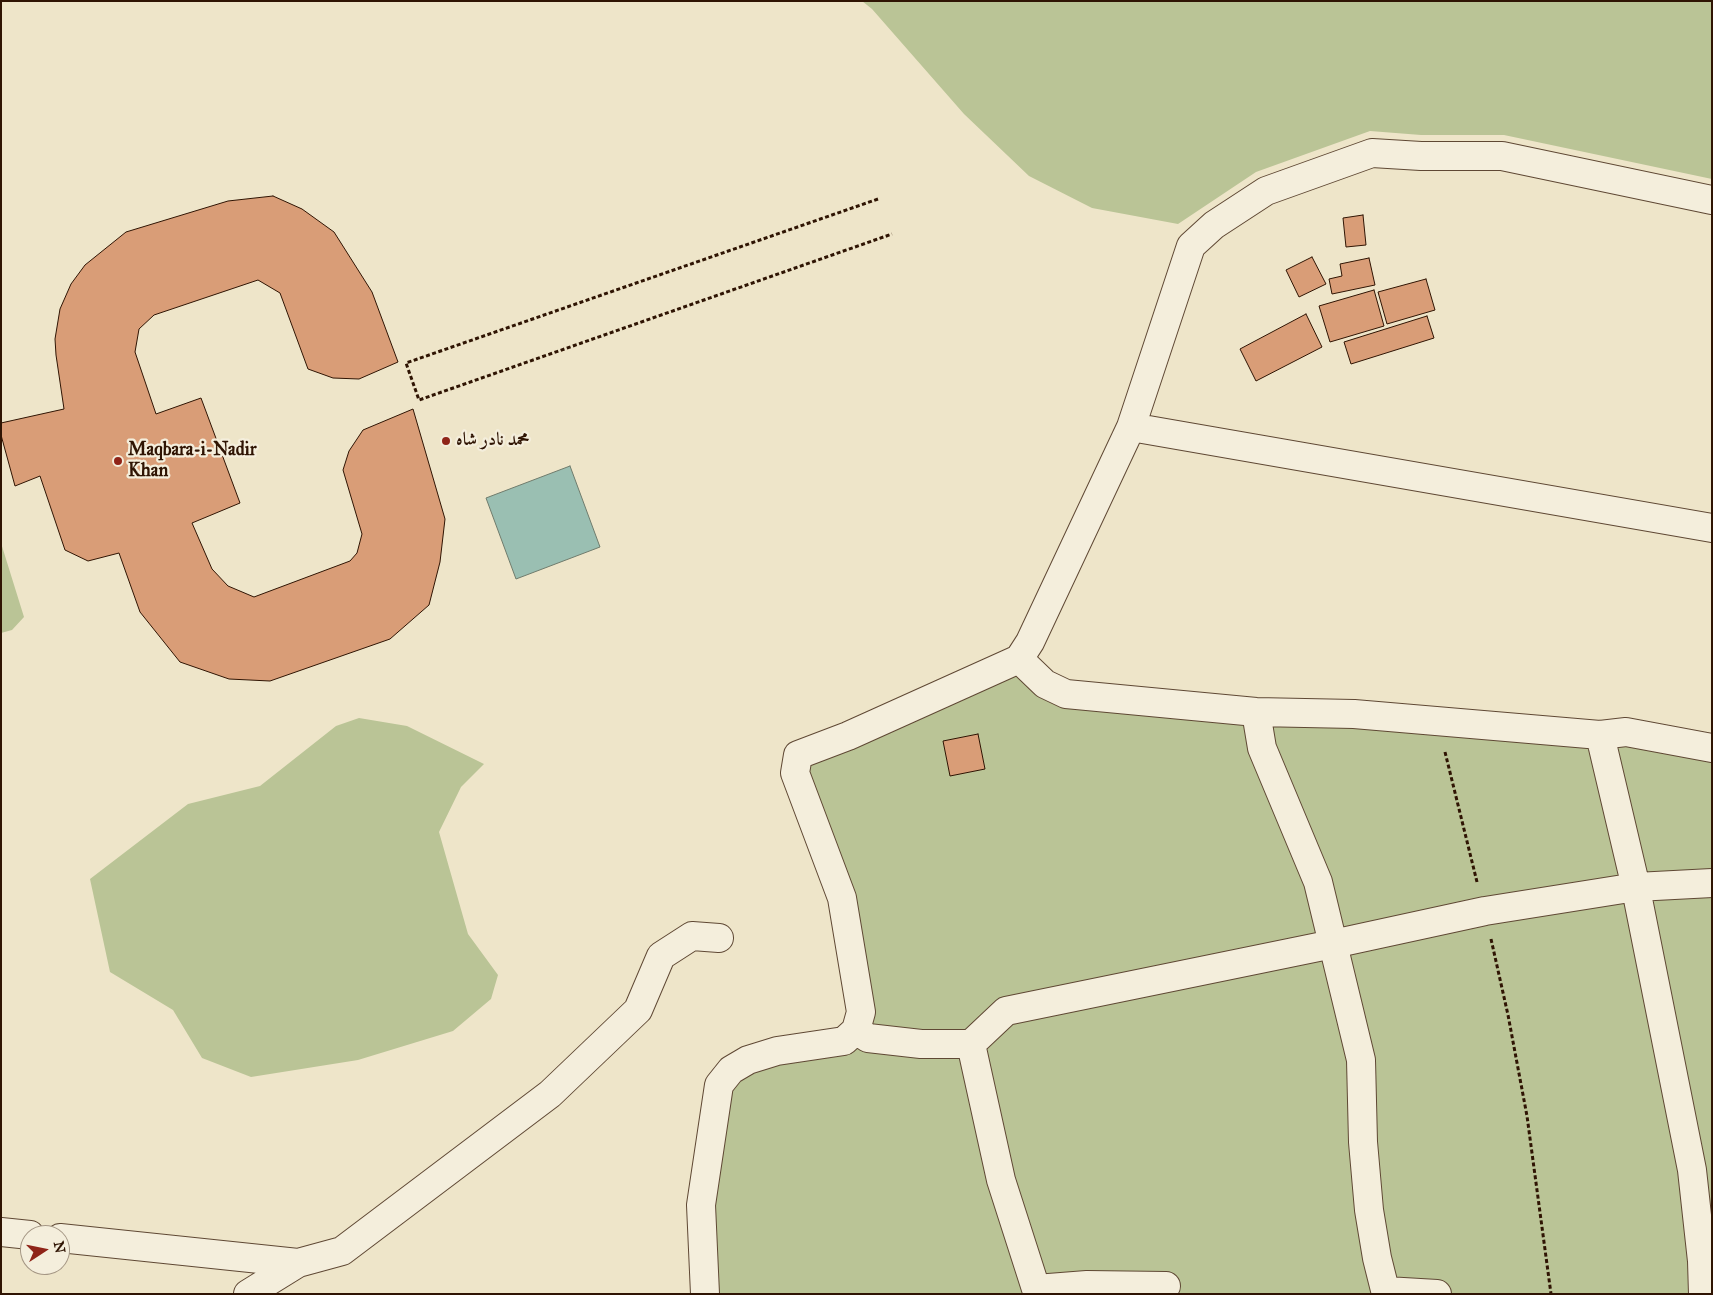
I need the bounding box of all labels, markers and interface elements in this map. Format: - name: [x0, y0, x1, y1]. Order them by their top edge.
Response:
- place label: محمد نادر شاه: [456, 430, 529, 452]
- marker: محمد نادر شاه: [440, 435, 452, 447]
- place label: Maqbara-i-Nadir Khan: [128, 440, 256, 482]
- marker: Maqbara-i-Nadir Khan: [112, 455, 124, 467]
- north arrow: [20, 1225, 70, 1275]
- text: N: [50, 1240, 69, 1255]

